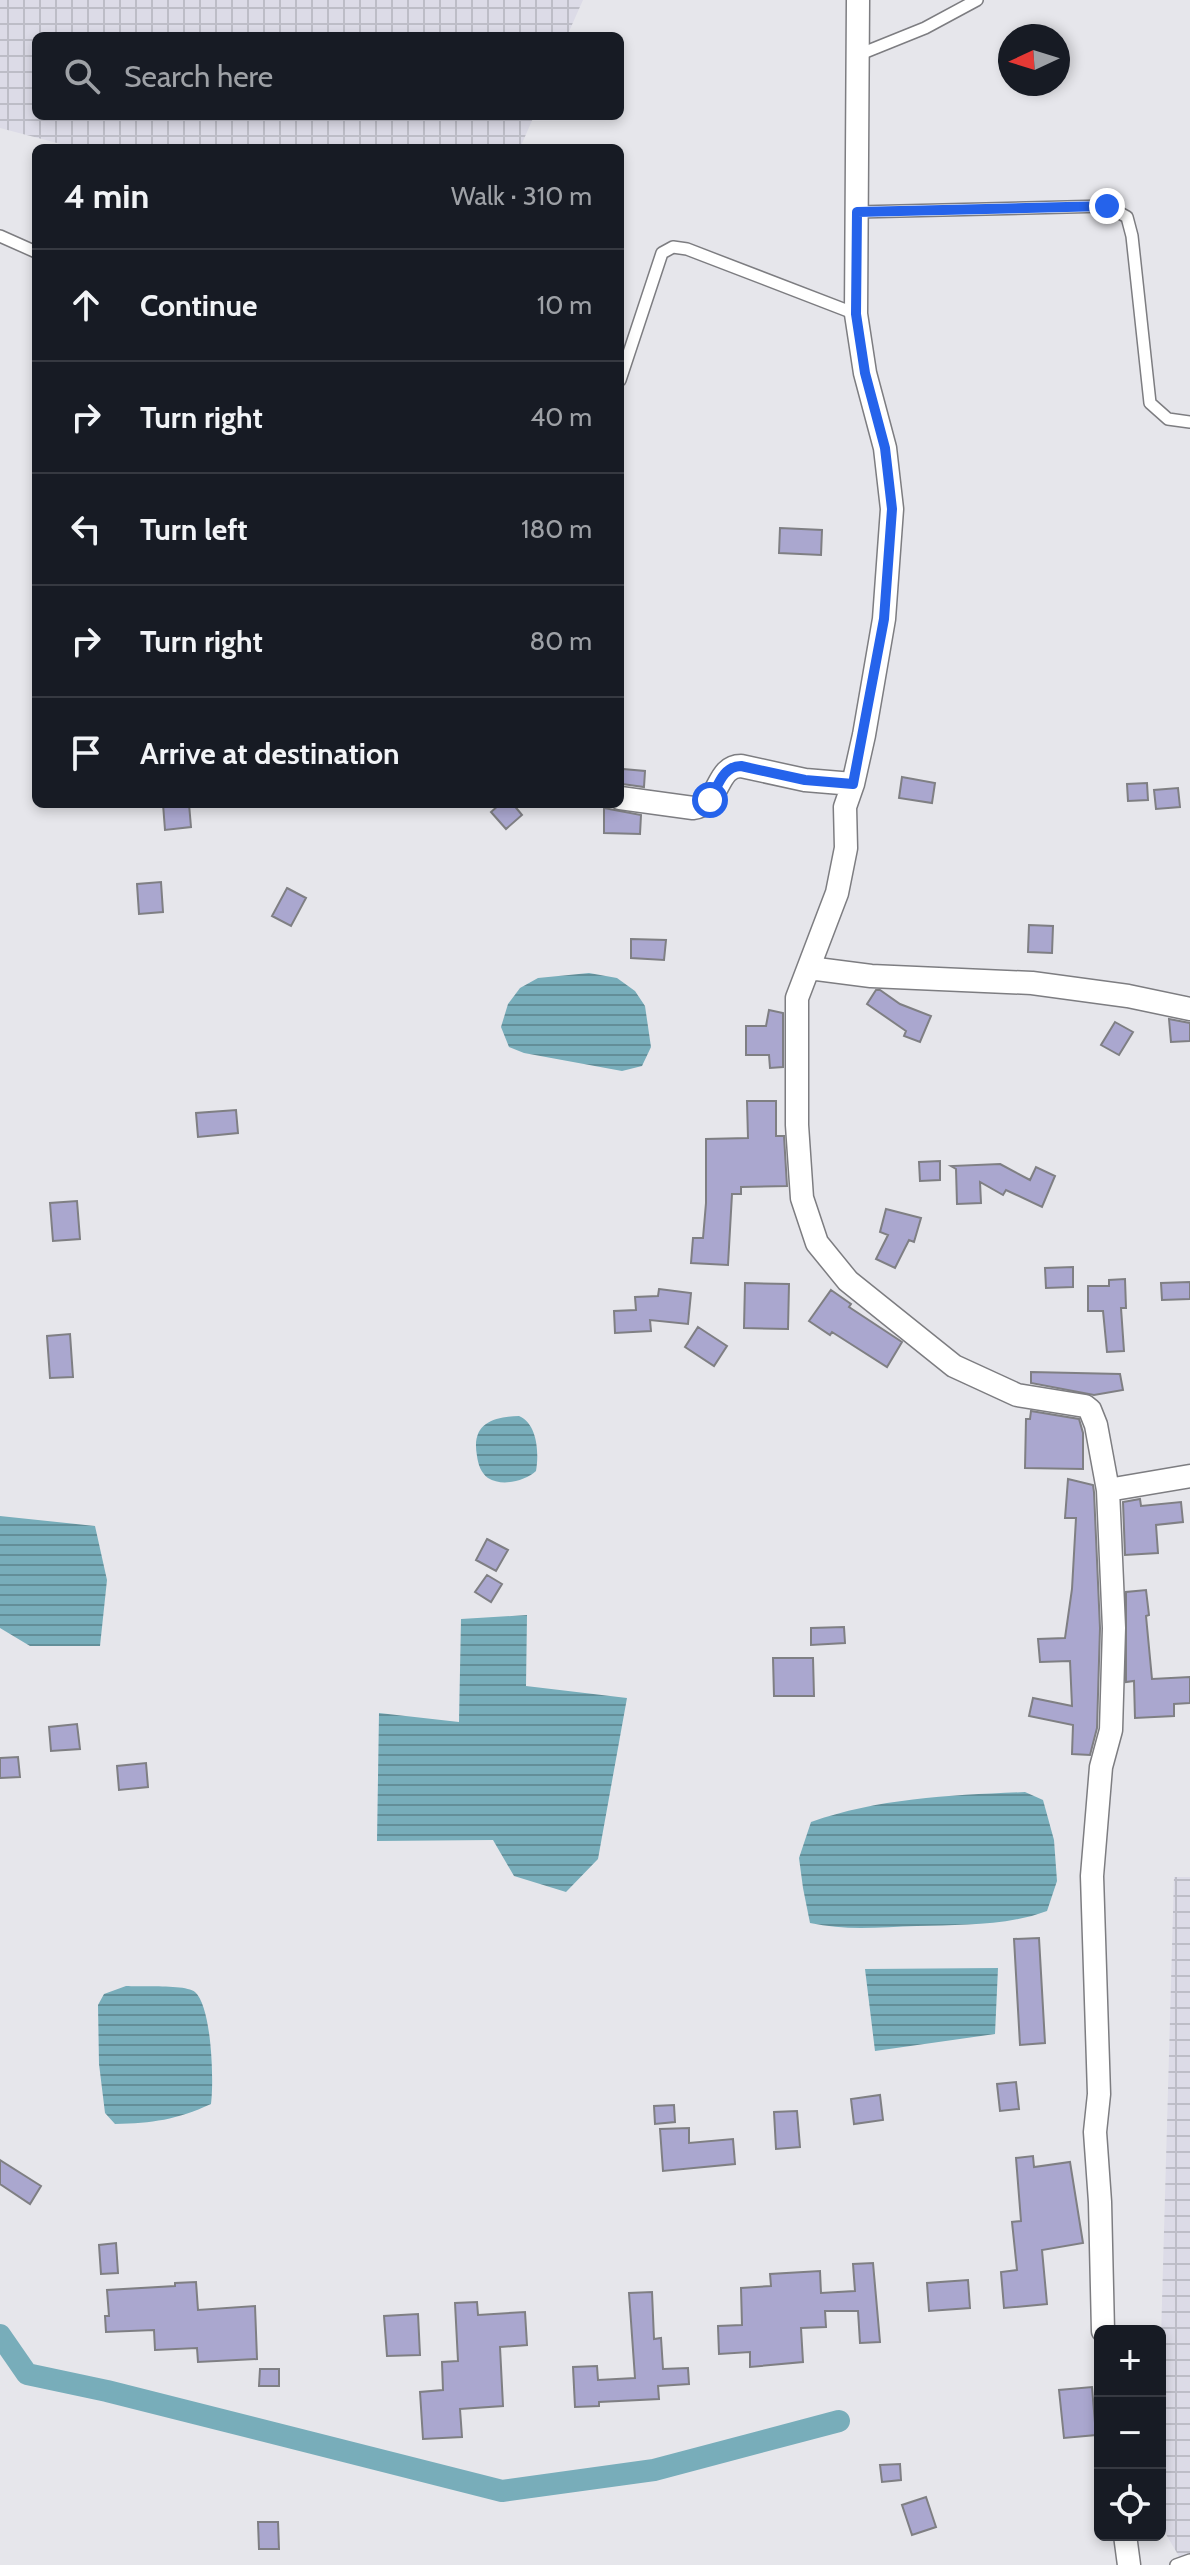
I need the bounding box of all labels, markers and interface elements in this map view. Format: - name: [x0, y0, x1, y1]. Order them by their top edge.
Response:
- north arrow: [998, 24, 1070, 96]
- search box: [32, 32, 624, 120]
- icon: search: [60, 54, 104, 98]
- text: Search here: [124, 58, 273, 95]
- text: 4 min: [64, 175, 149, 217]
- text: Walk · 310 m: [451, 180, 592, 212]
- route end: [1089, 188, 1125, 224]
- icon: ahead: [64, 283, 108, 327]
- text: Continue: [140, 287, 257, 324]
- text: 10 m: [537, 289, 592, 321]
- icon: right: [64, 395, 108, 439]
- text: Turn right: [140, 399, 263, 436]
- text: 40 m: [530, 401, 592, 433]
- icon: left: [64, 507, 108, 551]
- text: Turn left: [140, 511, 248, 548]
- text: 180 m: [521, 513, 592, 545]
- icon: right: [64, 619, 108, 663]
- text: Turn right: [140, 623, 263, 660]
- text: 80 m: [529, 625, 592, 657]
- icon: arrive: [64, 731, 108, 775]
- text: Arrive at destination: [140, 735, 400, 772]
- route start: [692, 782, 728, 818]
- map controls: [1094, 2325, 1166, 2541]
- button: +: [1094, 2325, 1166, 2397]
- button: −: [1094, 2397, 1166, 2469]
- button: locate: [1094, 2469, 1166, 2541]

